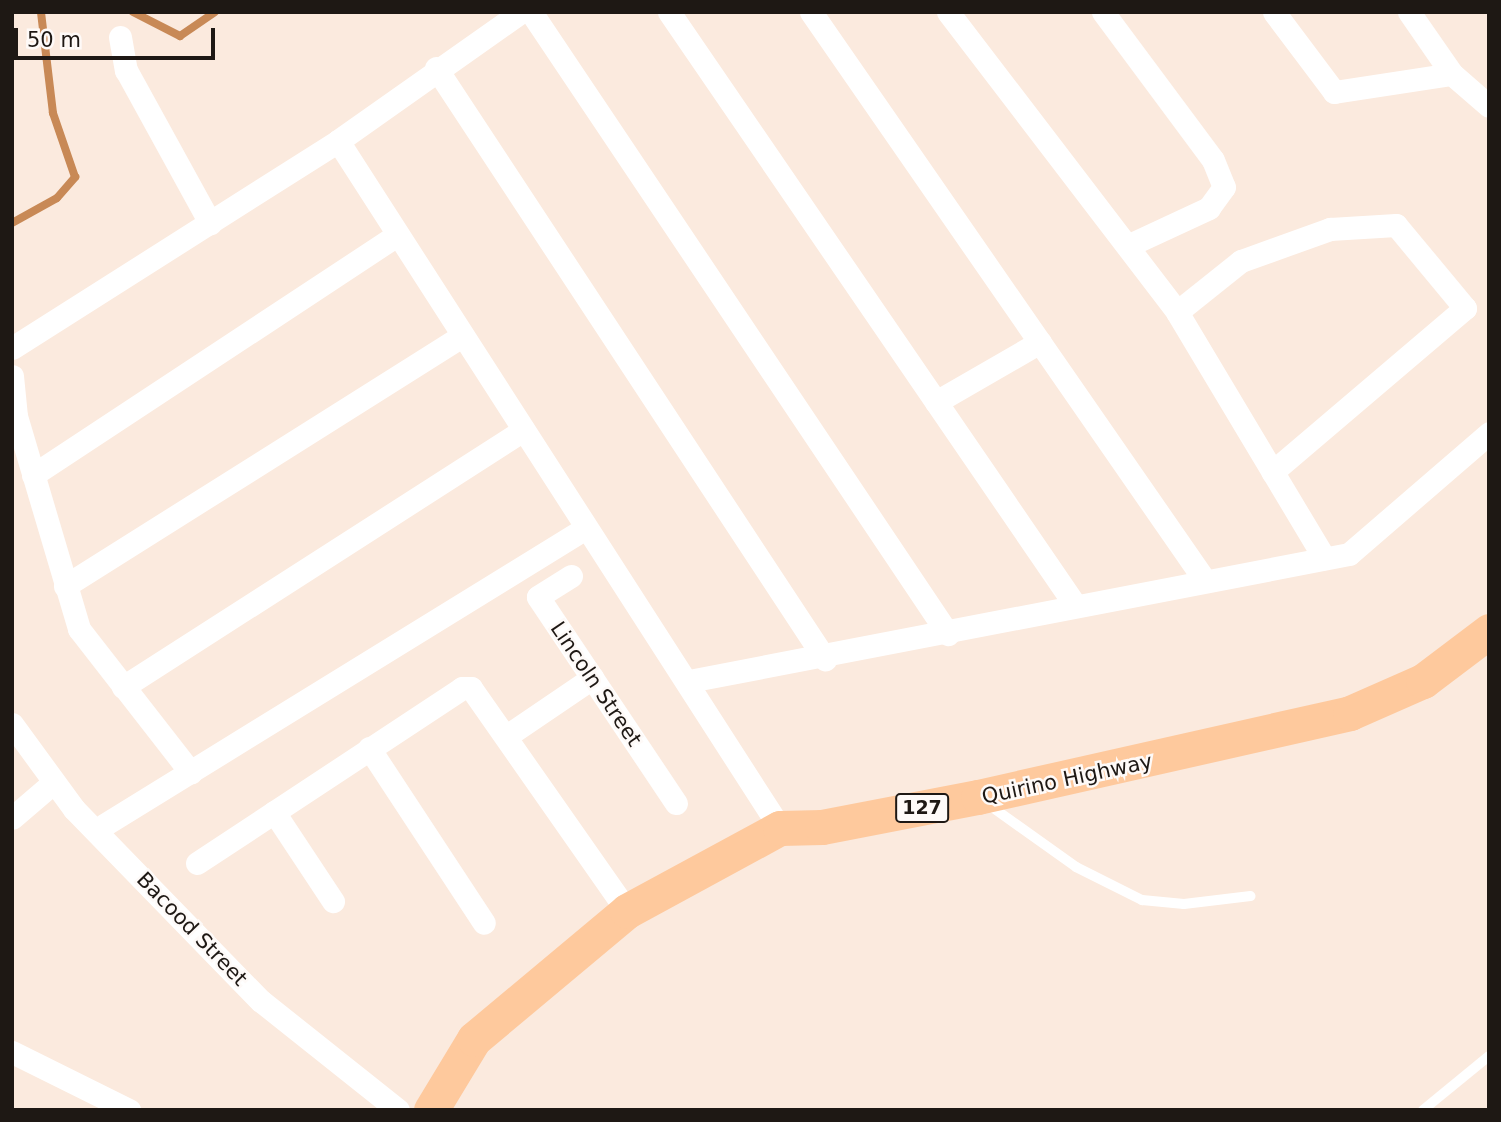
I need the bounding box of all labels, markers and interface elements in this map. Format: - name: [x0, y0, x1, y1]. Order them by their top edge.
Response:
- scale bar: [18, 14, 219, 58]
- text: 50 m: [27, 28, 81, 52]
- street label: Lincoln Street: [545, 617, 647, 751]
- street label: Quirino Highway: [979, 749, 1155, 809]
- road number: 127: [894, 792, 950, 824]
- street label: Bacood Street: [131, 867, 253, 991]

